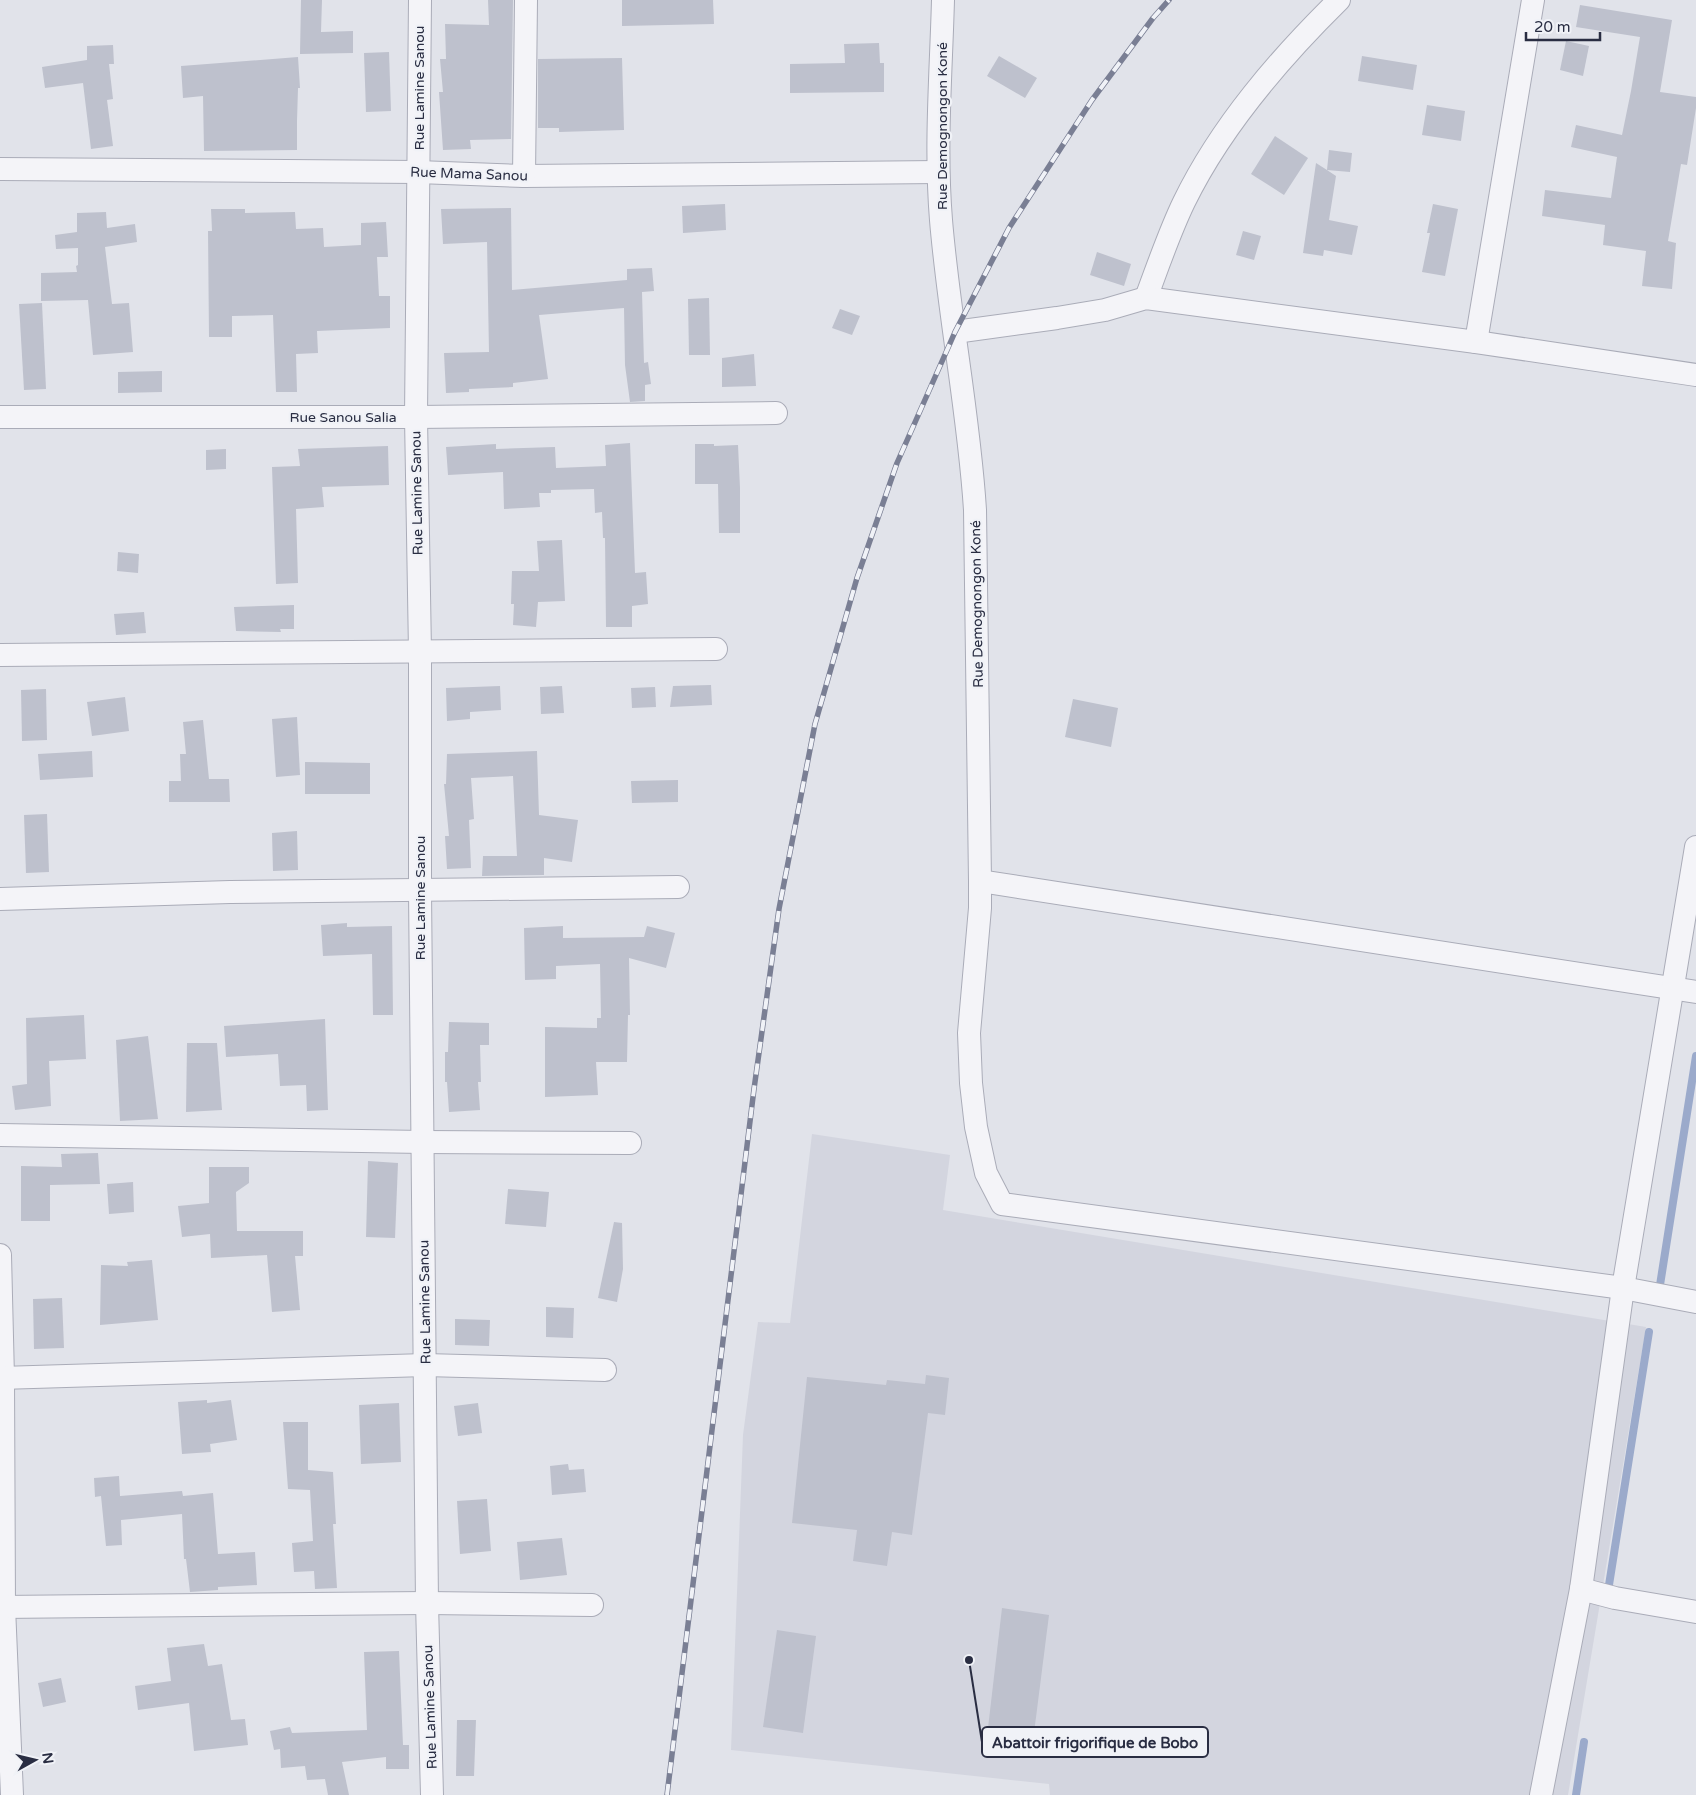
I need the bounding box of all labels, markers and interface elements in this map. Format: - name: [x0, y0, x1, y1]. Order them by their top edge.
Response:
- scale bar: [1526, 10, 1600, 42]
- text: 20 m: [1534, 18, 1571, 36]
- street label: Rue Lamine Sanou: [411, 26, 428, 150]
- street label: Rue Demognongon Koné: [934, 42, 951, 210]
- street label: Rue Mama Sanou: [410, 163, 528, 185]
- street label: Rue Sanou Salia: [289, 409, 397, 426]
- street label: Rue Lamine Sanou: [407, 431, 427, 555]
- street label: Rue Demognongon Koné: [967, 520, 987, 688]
- street label: Rue Lamine Sanou: [412, 836, 429, 960]
- street label: Rue Lamine Sanou: [415, 1240, 435, 1364]
- street label: Rue Lamine Sanou: [419, 1644, 441, 1770]
- callout: Abattoir frigorifique de Bobo: [982, 1727, 1208, 1757]
- text: Abattoir frigorifique de Bobo: [992, 1734, 1198, 1753]
- north arrow: [10, 1735, 60, 1785]
- text: N: [38, 1752, 57, 1765]

